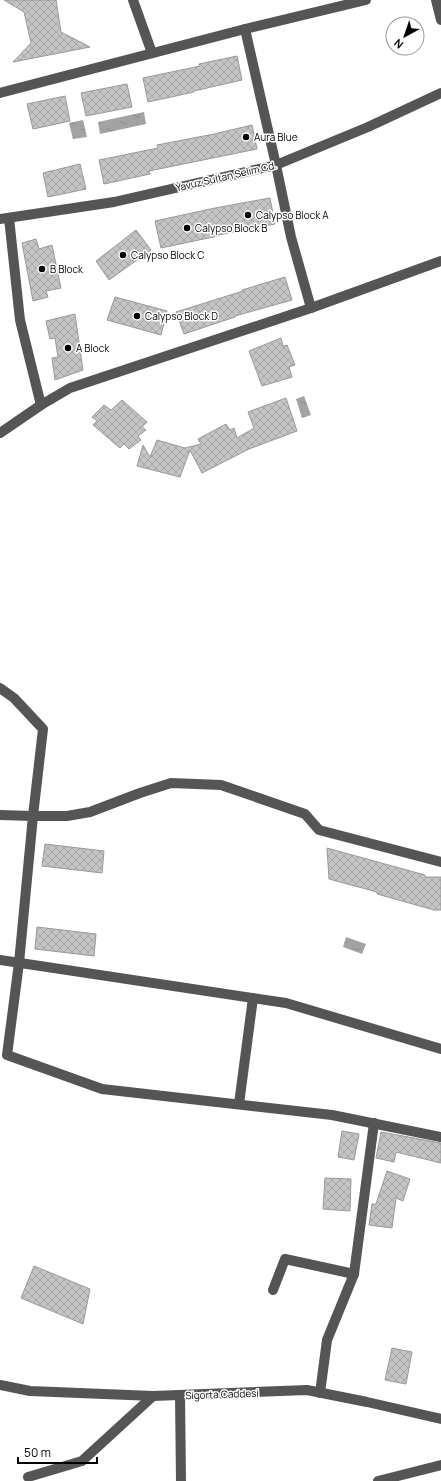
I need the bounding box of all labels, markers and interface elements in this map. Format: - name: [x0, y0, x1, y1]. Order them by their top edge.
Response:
- north arrow: [385, 16, 425, 56]
- text: N: [390, 36, 406, 52]
- place label: Aura Blue: [254, 130, 298, 144]
- marker: Aura Blue: [241, 132, 251, 142]
- street label: Yavuz Sultan Selim Cd.: [174, 158, 278, 194]
- place label: Calypso Block A: [256, 208, 329, 222]
- marker: Calypso Block A: [243, 210, 253, 220]
- place label: Calypso Block B: [195, 221, 267, 235]
- marker: Calypso Block B: [182, 223, 192, 233]
- place label: Calypso Block C: [131, 248, 204, 262]
- marker: Calypso Block C: [118, 250, 128, 260]
- place label: B Block: [50, 262, 84, 276]
- marker: B Block: [37, 264, 47, 274]
- place label: Calypso Block D: [145, 309, 218, 323]
- marker: Calypso Block D: [132, 311, 142, 321]
- place label: A Block: [76, 341, 110, 355]
- marker: A Block: [63, 343, 73, 353]
- street label: Sigorta Caddesi: [185, 1386, 259, 1402]
- scale bar: [18, 1439, 97, 1465]
- text: 50 m: [24, 1444, 51, 1461]

